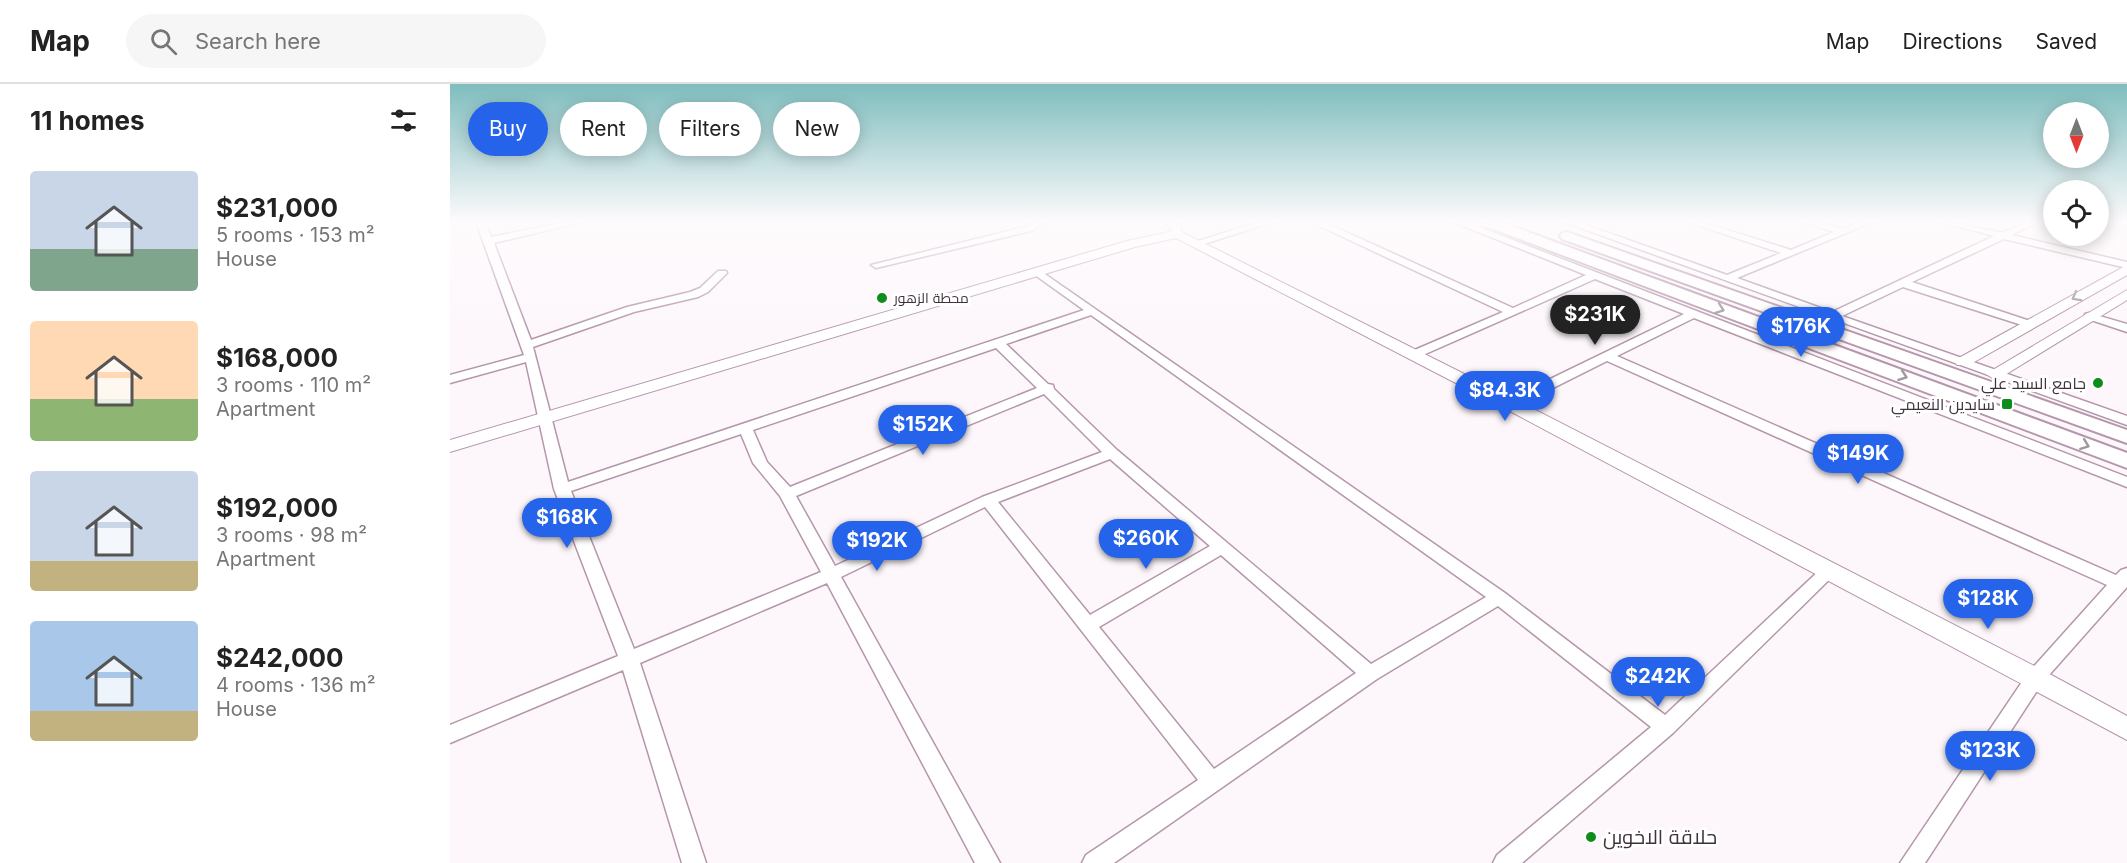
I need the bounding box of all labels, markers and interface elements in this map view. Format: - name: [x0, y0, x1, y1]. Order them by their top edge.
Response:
- search box: [126, 14, 546, 68]
- text: Map: [30, 24, 90, 58]
- icon: search: [147, 25, 180, 58]
- text: Search here: [195, 28, 321, 54]
- text: Map: [1826, 29, 1869, 54]
- text: Directions: [1902, 29, 2003, 54]
- text: Saved: [2036, 29, 2097, 54]
- chip: Buy: [468, 102, 548, 156]
- chip: Rent: [560, 102, 647, 156]
- chip: Filters: [659, 102, 761, 156]
- chip: New: [773, 102, 860, 156]
- north arrow: [2043, 102, 2109, 168]
- map controls: [2043, 102, 2109, 246]
- icon: filters: [387, 104, 420, 137]
- text: 11 homes: [30, 105, 145, 136]
- button: locate: [2043, 180, 2109, 246]
- text: $231,000: [216, 192, 338, 223]
- icon: home: [78, 195, 150, 267]
- text: 5 rooms · 153 m²: [216, 223, 375, 247]
- text: House: [216, 247, 277, 271]
- place label: محطة الزهور: [893, 289, 969, 306]
- one-way arrow: [2071, 290, 2082, 301]
- marker: محطة الزهور: [875, 291, 889, 305]
- pin: $231K: [1553, 295, 1637, 346]
- text: $231K: [1564, 302, 1626, 326]
- one-way arrow: [1714, 302, 1724, 315]
- pin: $176K: [1759, 307, 1843, 358]
- text: $176K: [1771, 314, 1831, 338]
- text: $168,000: [216, 342, 338, 373]
- icon: home: [78, 345, 150, 417]
- one-way arrow: [1897, 368, 1908, 381]
- pin: $84.3K: [1456, 371, 1554, 422]
- text: 3 rooms · 110 m²: [216, 373, 371, 397]
- place label: جامع السيد علي: [1981, 373, 2086, 397]
- marker: جامع السيد علي: [2091, 376, 2105, 390]
- text: $84.3K: [1469, 378, 1541, 402]
- place label: سايدين النعيمي: [1891, 394, 1995, 418]
- text: Apartment: [216, 397, 315, 421]
- marker: سايدين النعيمي: [2000, 397, 2014, 411]
- pin: $152K: [881, 405, 965, 456]
- text: $152K: [892, 412, 954, 436]
- pin: $149K: [1816, 434, 1900, 485]
- one-way arrow: [2079, 438, 2090, 450]
- text: $149K: [1827, 441, 1889, 465]
- text: $192,000: [216, 492, 338, 523]
- icon: home: [78, 495, 150, 567]
- pin: $168K: [525, 498, 609, 549]
- text: $168K: [536, 505, 598, 529]
- pin: $260K: [1104, 519, 1188, 570]
- pin: $192K: [835, 521, 919, 572]
- text: 3 rooms · 98 m²: [216, 523, 367, 547]
- text: $260K: [1113, 526, 1179, 550]
- text: $192K: [846, 528, 908, 552]
- text: Apartment: [216, 547, 315, 571]
- pin: $128K: [1946, 579, 2030, 630]
- text: $128K: [1957, 586, 2019, 610]
- text: $242,000: [216, 642, 343, 673]
- icon: home: [78, 645, 150, 717]
- pin: $242K: [1616, 657, 1700, 708]
- text: $242K: [1625, 664, 1691, 688]
- text: 4 rooms · 136 m²: [216, 673, 376, 697]
- text: House: [216, 697, 277, 721]
- pin: $123K: [1948, 731, 2032, 782]
- text: $123K: [1959, 738, 2021, 762]
- place label: حلاقة الاخوين: [1603, 825, 1717, 850]
- marker: حلاقة الاخوين: [1584, 830, 1598, 844]

